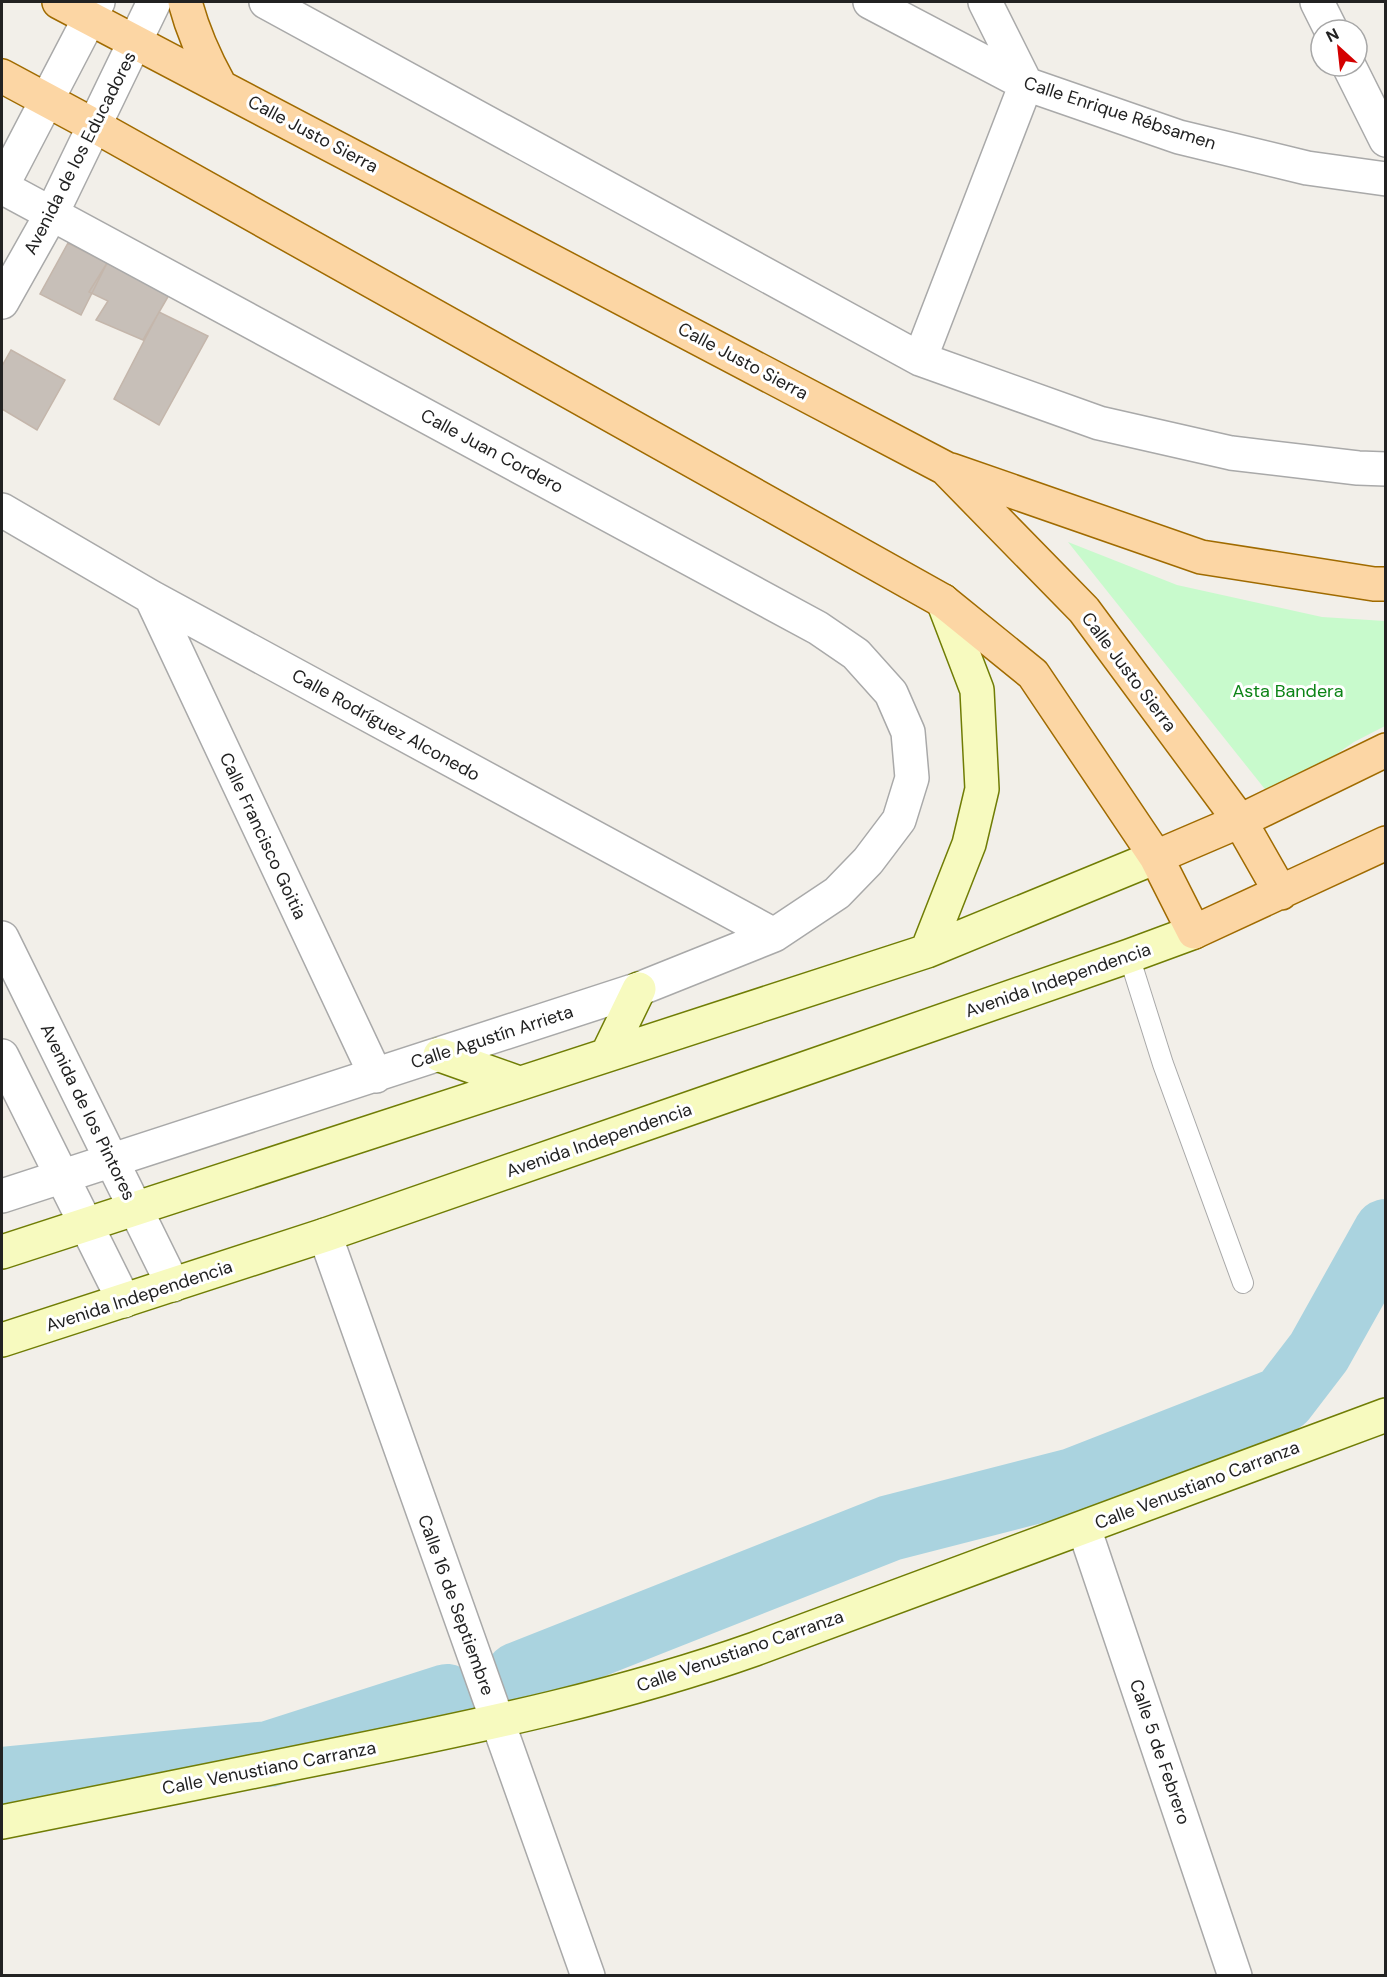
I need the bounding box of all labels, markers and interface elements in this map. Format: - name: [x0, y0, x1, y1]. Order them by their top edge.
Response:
- north arrow: [1309, 18, 1369, 78]
- text: N: [1322, 23, 1342, 47]
- street label: Avenida de los Educadores: [18, 47, 142, 259]
- street label: Calle Enrique Rébsamen: [1021, 71, 1219, 155]
- street label: Calle Justo Sierra: [244, 90, 382, 178]
- street label: Calle Justo Sierra: [674, 317, 812, 405]
- street label: Calle Juan Cordero: [416, 403, 568, 499]
- street label: Calle Justo Sierra: [1076, 607, 1182, 737]
- street label: Calle Rodríguez Alconedo: [288, 663, 484, 787]
- park label: Asta Bandera: [1232, 679, 1344, 703]
- street label: Calle Francisco Goitia: [214, 749, 312, 923]
- street label: Avenida Independencia: [962, 937, 1154, 1023]
- street label: Calle Agustín Arrieta: [408, 999, 576, 1075]
- street label: Avenida de los Pintores: [35, 1020, 141, 1204]
- street label: Avenida Independencia: [503, 1097, 695, 1183]
- street label: Avenida Independencia: [43, 1254, 235, 1338]
- street label: Calle Venustiano Carranza: [1091, 1435, 1303, 1535]
- street label: Calle 16 de Septiembre: [412, 1511, 500, 1699]
- street label: Calle Venustiano Carranza: [633, 1604, 847, 1698]
- street label: Calle 5 de Febrero: [1124, 1676, 1196, 1828]
- street label: Calle Venustiano Carranza: [160, 1735, 378, 1801]

